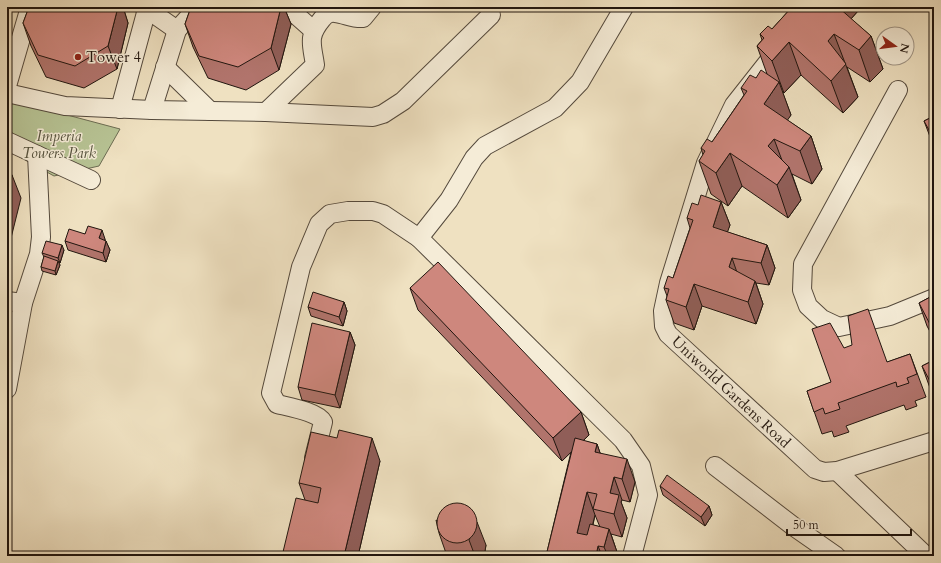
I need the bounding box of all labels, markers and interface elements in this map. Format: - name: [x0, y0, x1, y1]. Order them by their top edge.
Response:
- north arrow: [875, 26, 915, 66]
- text: N: [896, 42, 913, 55]
- place label: Tower 4: [86, 47, 141, 67]
- marker: Tower 4: [73, 52, 83, 62]
- park label: Imperia Towers Park: [22, 126, 96, 163]
- street label: Uniworld Gardens Road: [667, 332, 795, 452]
- scale bar: [787, 511, 911, 537]
- text: 50 m: [793, 517, 820, 533]

